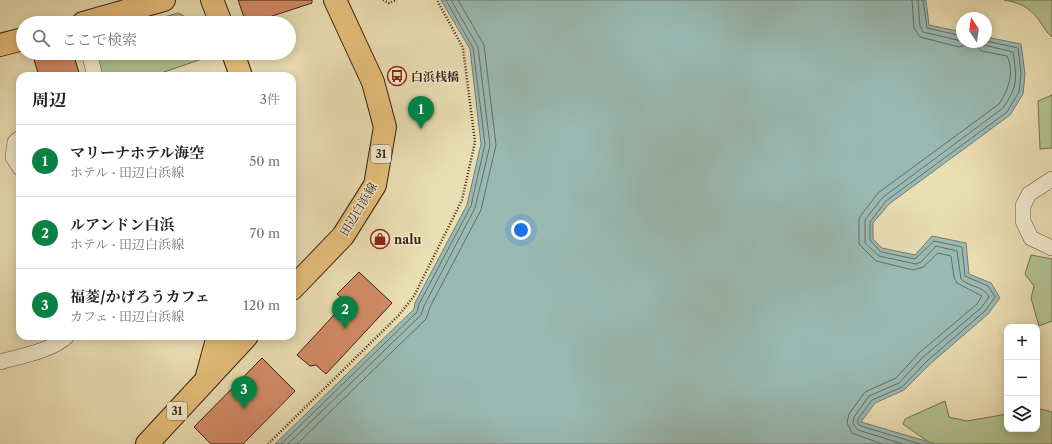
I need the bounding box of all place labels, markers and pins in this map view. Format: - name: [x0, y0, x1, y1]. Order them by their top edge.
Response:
- bus stop icon: 白浜桟橋: [386, 65, 408, 87]
- place label: 白浜桟橋: [411, 69, 459, 84]
- pin: 1: [408, 96, 434, 129]
- shop icon: nalu: [369, 228, 391, 250]
- place label: nalu: [394, 232, 421, 247]
- pin: 2: [332, 296, 358, 329]
- pin: 3: [231, 376, 257, 409]

